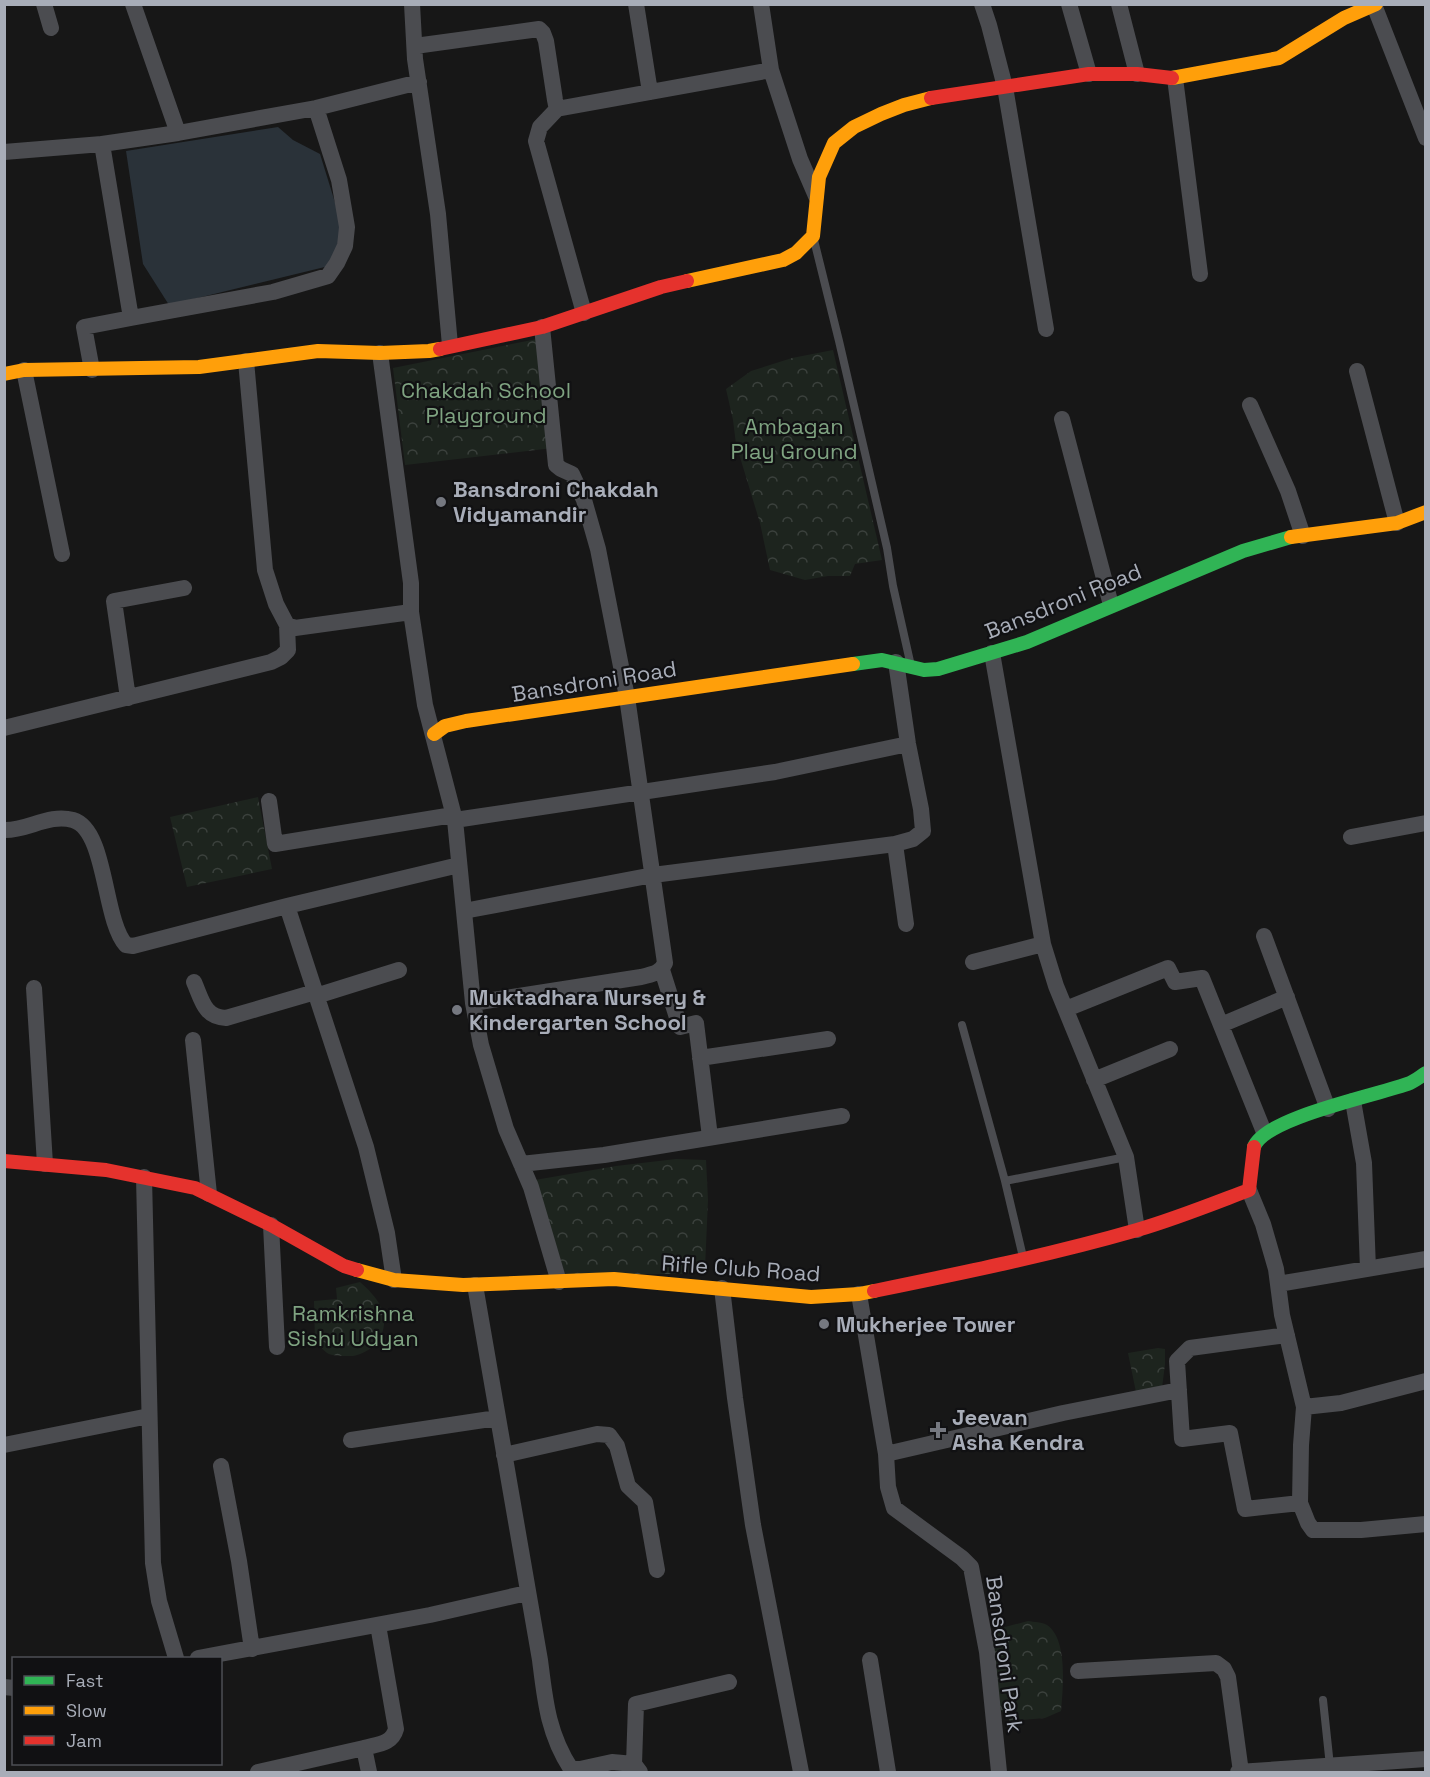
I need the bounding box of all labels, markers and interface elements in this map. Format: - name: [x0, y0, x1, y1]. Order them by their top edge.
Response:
- park label: Chakdah School Playground: [401, 376, 571, 429]
- park label: Ambagan Play Ground: [730, 412, 858, 465]
- place label: Bansdroni Chakdah Vidyamandir: [453, 475, 659, 528]
- marker: Bansdroni Chakdah Vidyamandir: [434, 495, 448, 509]
- street label: Bansdroni Road: [981, 557, 1145, 645]
- street label: Bansdroni Road: [510, 654, 678, 708]
- place label: Muktadhara Nursery & Kindergarten School: [469, 983, 706, 1036]
- marker: Muktadhara Nursery & Kindergarten School: [450, 1003, 464, 1017]
- street label: Rifle Club Road: [661, 1248, 821, 1288]
- park label: Ramkrishna Sishu Udyan: [287, 1299, 419, 1352]
- place label: Mukherjee Tower: [836, 1310, 1016, 1338]
- marker: Mukherjee Tower: [817, 1317, 831, 1331]
- place label: Jeevan Asha Kendra: [952, 1403, 1085, 1456]
- marker: Jeevan Asha Kendra: [929, 1421, 947, 1439]
- street label: Bansdroni Park: [980, 1574, 1030, 1734]
- legend: [12, 1657, 222, 1765]
- text: Fast: [66, 1669, 103, 1692]
- text: Slow: [66, 1699, 107, 1722]
- text: Jam: [66, 1729, 102, 1752]

